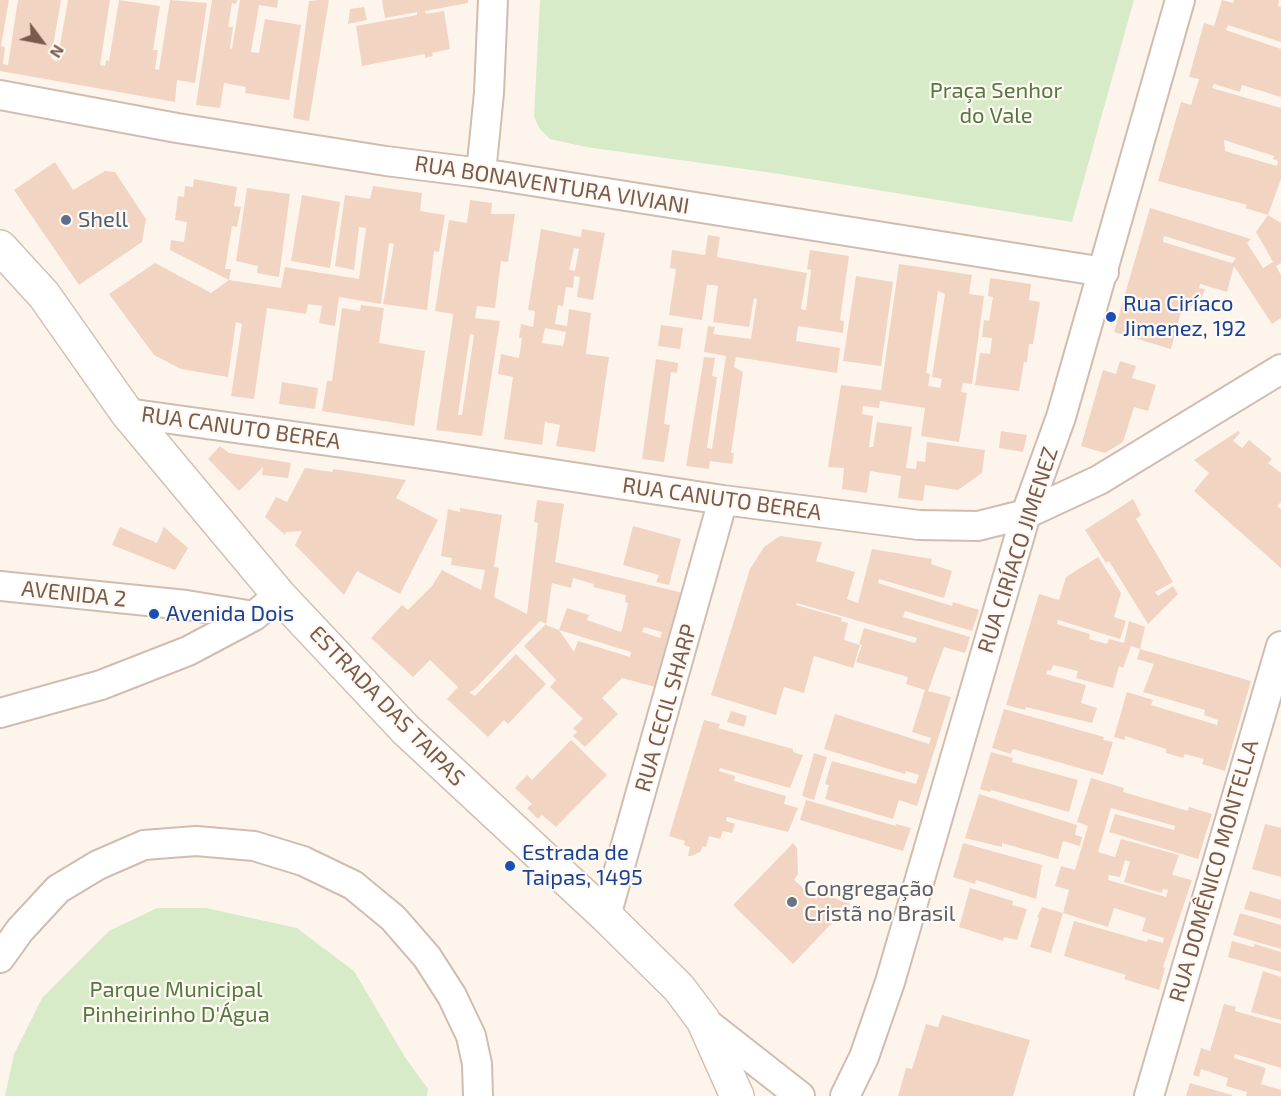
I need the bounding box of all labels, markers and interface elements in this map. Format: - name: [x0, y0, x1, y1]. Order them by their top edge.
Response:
- north arrow: [12, 12, 72, 72]
- text: N: [47, 42, 69, 62]
- park label: Praça Senhor do Vale: [930, 78, 1062, 130]
- street label: RUA BONAVENTURA VIVIANI: [413, 150, 691, 220]
- place label: Shell: [78, 207, 128, 233]
- marker: Shell: [59, 213, 73, 227]
- place label: Rua Ciríaco Jimenez, 192: [1123, 291, 1246, 342]
- marker: Rua Ciríaco Jimenez, 192: [1104, 310, 1118, 324]
- street label: RUA CANUTO BEREA: [140, 401, 342, 455]
- street label: RUA CIRÍACO JIMENEZ: [972, 444, 1064, 656]
- street label: RUA CANUTO BEREA: [621, 472, 823, 526]
- street label: AVENIDA 2: [20, 575, 128, 613]
- place label: Avenida Dois: [166, 601, 294, 627]
- marker: Avenida Dois: [147, 607, 161, 621]
- street label: ESTRADA DAS TAIPAS: [304, 620, 470, 792]
- street label: RUA CECIL SHARP: [629, 621, 703, 795]
- street label: RUA DOMÊNICO MONTELLA: [1164, 737, 1264, 1005]
- place label: Estrada de Taipas, 1495: [522, 840, 643, 891]
- marker: Estrada de Taipas, 1495: [503, 859, 517, 873]
- place label: Congregação Cristã no Brasil: [804, 876, 955, 927]
- marker: Congregação Cristã no Brasil: [785, 895, 799, 909]
- park label: Parque Municipal Pinheirinho D'Água: [82, 977, 270, 1028]

